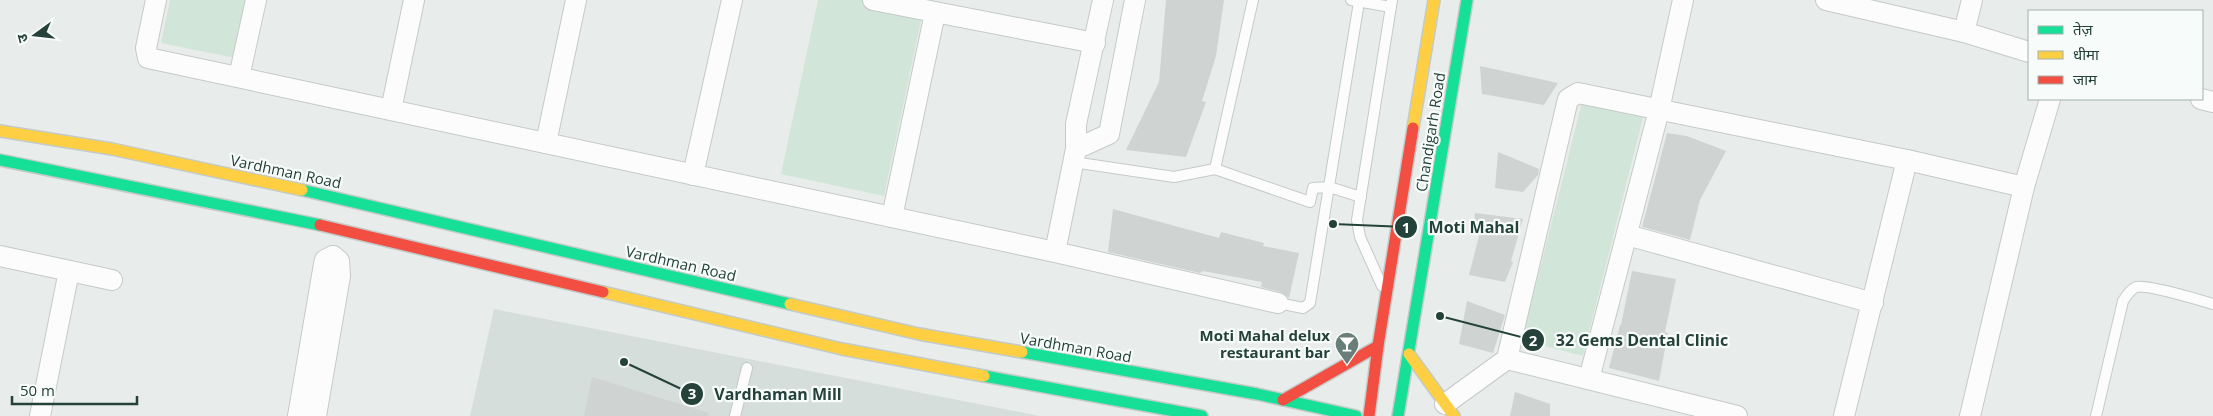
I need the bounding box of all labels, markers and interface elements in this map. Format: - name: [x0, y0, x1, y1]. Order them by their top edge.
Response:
- north arrow: [10, 10, 60, 60]
- legend: [2028, 10, 2203, 100]
- text: तेज़: [2073, 19, 2094, 39]
- text: उ: [12, 31, 32, 45]
- text: धीमा: [2073, 44, 2100, 64]
- text: जाम: [2073, 69, 2098, 89]
- street label: Chandigarh Road: [1411, 71, 1449, 193]
- street label: Vardhman Road: [229, 149, 343, 193]
- callout: Moti Mahal: [1394, 212, 1530, 243]
- text: Moti Mahal: [1429, 216, 1519, 238]
- text: 1: [1402, 217, 1410, 237]
- street label: Vardhman Road: [624, 241, 738, 285]
- place label: Moti Mahal delux restaurant bar: [1200, 325, 1330, 362]
- callout: 32 Gems Dental Clinic: [1521, 325, 1738, 356]
- street label: Vardhman Road: [1019, 327, 1133, 367]
- text: 32 Gems Dental Clinic: [1556, 329, 1728, 351]
- text: 2: [1529, 330, 1538, 350]
- bar icon: Moti Mahal delux restaurant bar: [1334, 331, 1360, 365]
- scale bar: [12, 374, 138, 406]
- callout: Vardhaman Mill: [679, 379, 852, 410]
- text: 50 m: [20, 380, 55, 400]
- text: 3: [688, 383, 696, 403]
- text: Vardhaman Mill: [714, 383, 842, 405]

